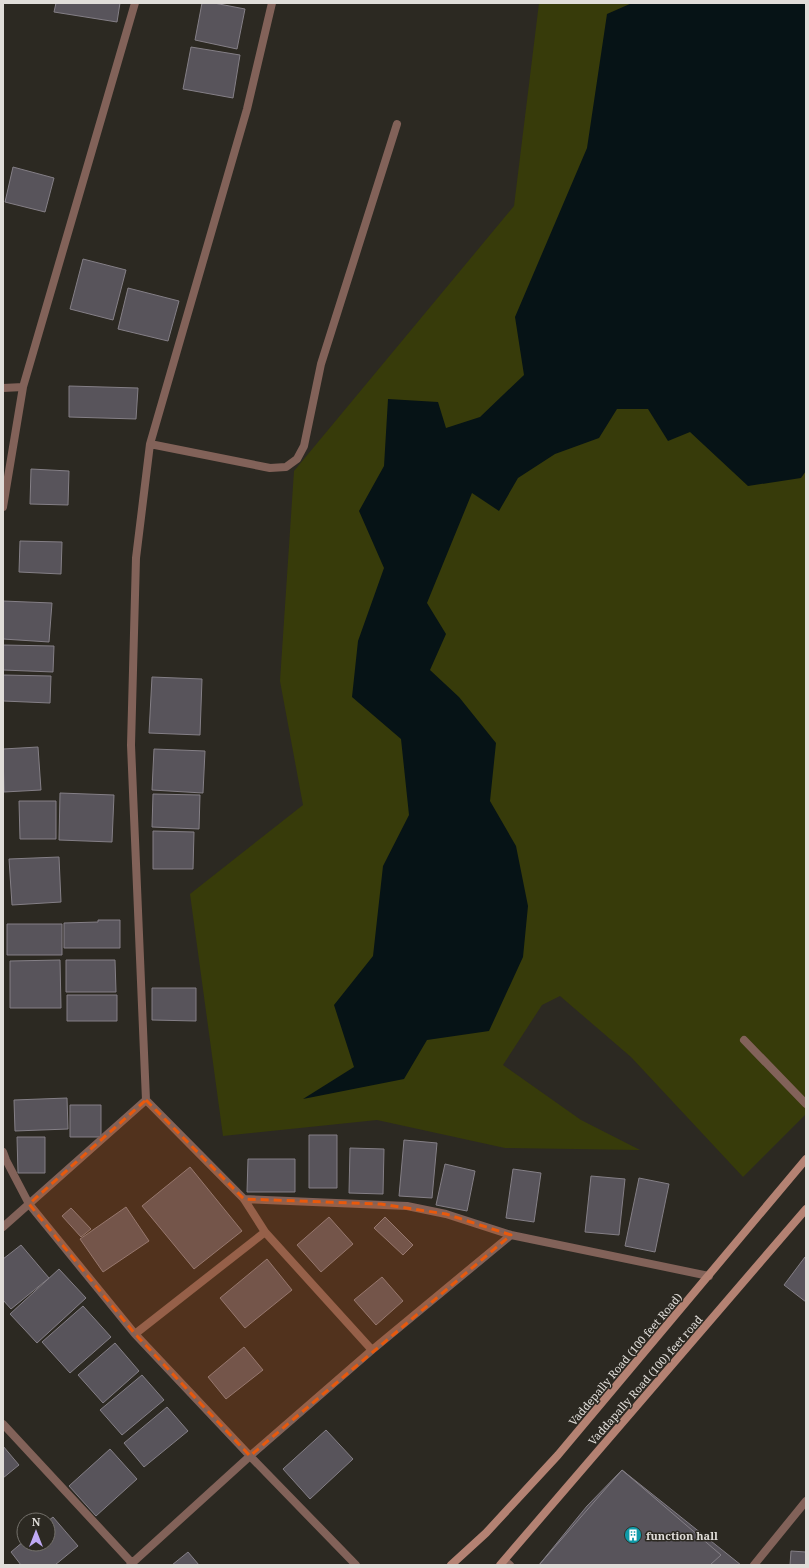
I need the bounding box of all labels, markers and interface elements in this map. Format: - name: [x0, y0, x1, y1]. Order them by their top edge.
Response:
- street label: Vaddepally Road (100 feet Road): [565, 1289, 685, 1428]
- street label: Vaddapally Road (100) feet road: [585, 1312, 706, 1448]
- north arrow: [16, 1512, 56, 1552]
- text: N: [32, 1514, 41, 1529]
- building icon: function hall: [623, 1525, 643, 1545]
- place label: function hall: [646, 1528, 718, 1543]

